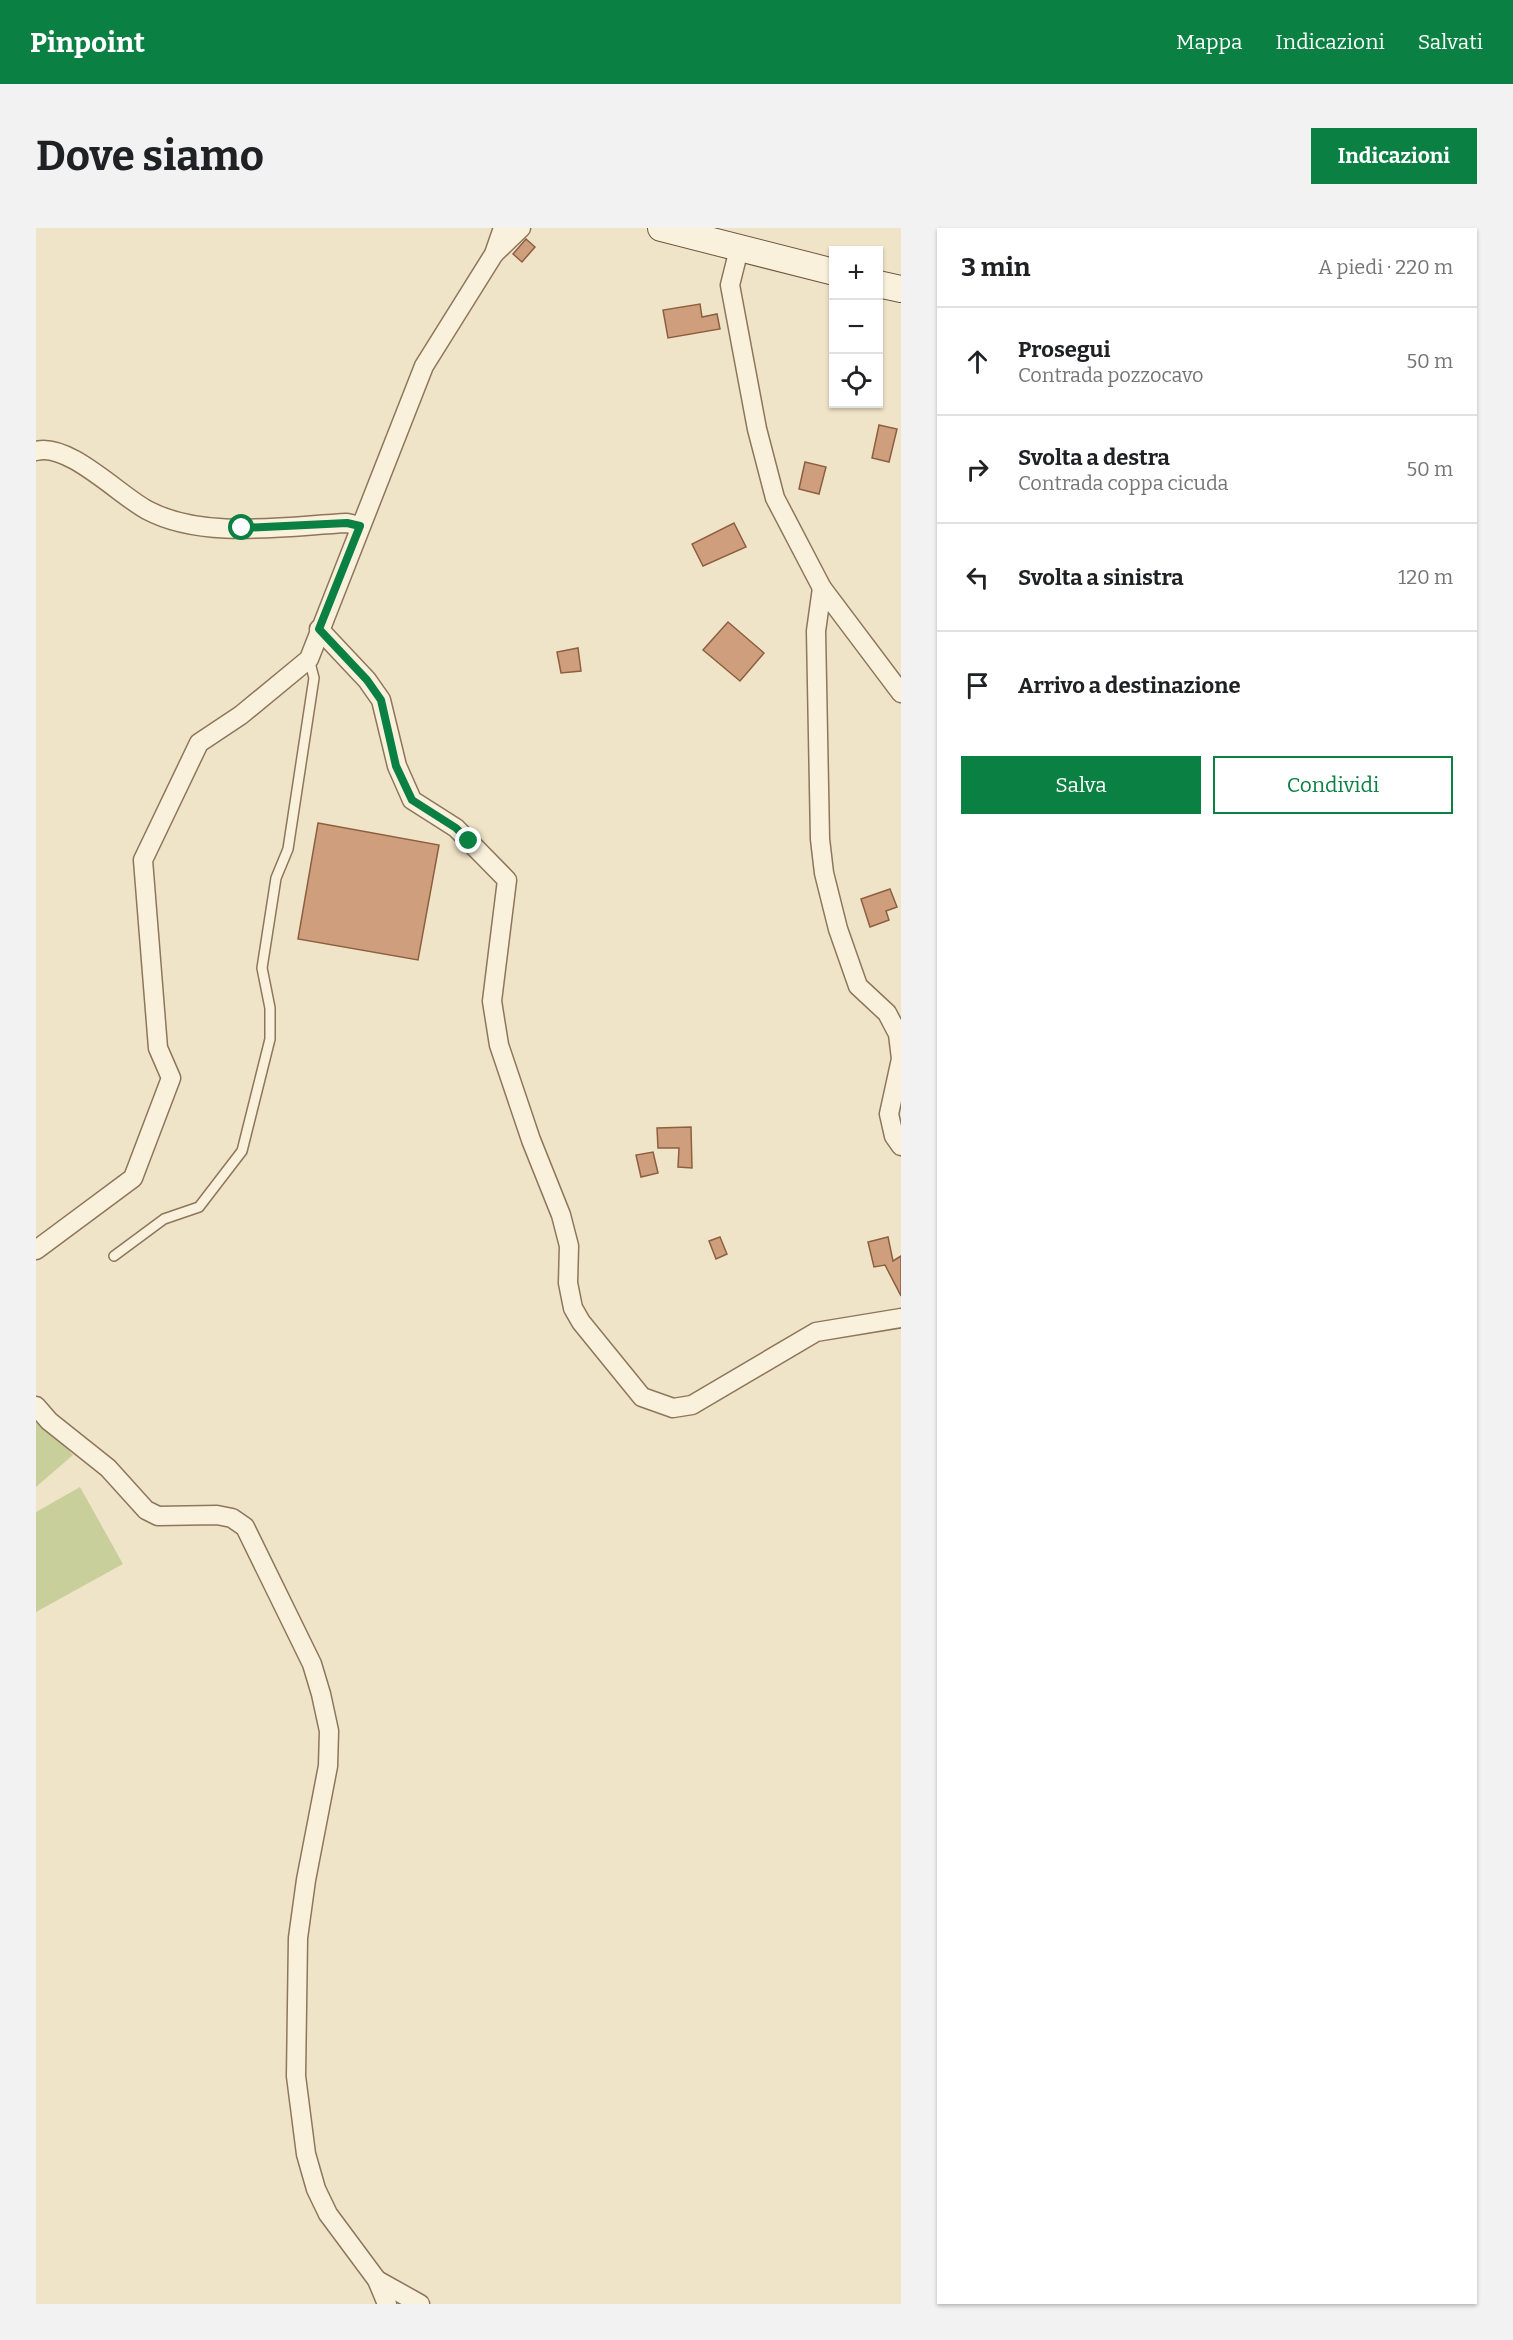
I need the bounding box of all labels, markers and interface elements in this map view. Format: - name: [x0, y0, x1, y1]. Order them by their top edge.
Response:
- text: Pinpoint: [30, 26, 145, 59]
- text: Mappa: [1176, 29, 1242, 55]
- text: Indicazioni: [1275, 29, 1385, 55]
- text: Salvati: [1418, 29, 1483, 55]
- button: Indicazioni: [1311, 128, 1477, 184]
- text: Dove siamo: [36, 131, 264, 181]
- map controls: [829, 246, 883, 408]
- button: +: [829, 246, 883, 300]
- text: 3 min: [961, 252, 1030, 283]
- text: A piedi · 220 m: [1318, 255, 1453, 279]
- button: −: [829, 300, 883, 354]
- text: Prosegui: [1018, 336, 1110, 363]
- icon: ahead: [961, 345, 994, 378]
- text: 50 m: [1406, 349, 1453, 373]
- button: locate: [829, 354, 883, 408]
- text: Contrada pozzocavo: [1018, 363, 1204, 387]
- text: Svolta a destra: [1018, 444, 1170, 471]
- icon: right: [961, 453, 994, 486]
- text: 50 m: [1406, 457, 1453, 481]
- text: Contrada coppa cicuda: [1018, 471, 1228, 495]
- route start: [228, 514, 254, 540]
- icon: left: [961, 561, 994, 594]
- text: Svolta a sinistra: [1018, 564, 1184, 591]
- text: 120 m: [1398, 565, 1453, 589]
- icon: arrive: [961, 669, 994, 702]
- text: Arrivo a destinazione: [1018, 672, 1241, 699]
- button: Salva: [961, 756, 1201, 814]
- button: Condividi: [1213, 756, 1453, 814]
- route end: [455, 827, 481, 853]

